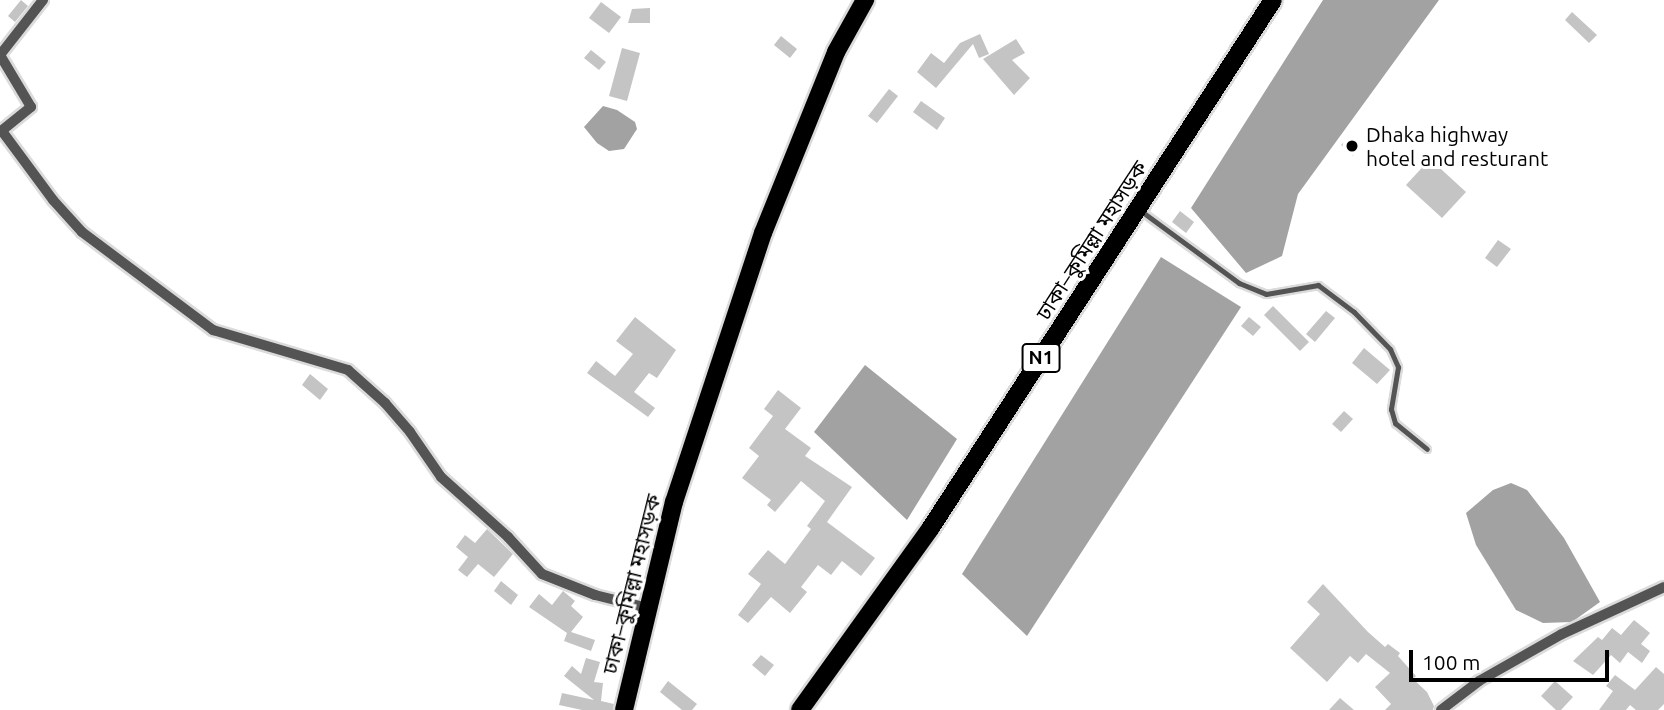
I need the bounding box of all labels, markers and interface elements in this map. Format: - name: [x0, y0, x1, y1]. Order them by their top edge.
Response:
- place label: Dhaka highway hotel and resturant: [1366, 121, 1548, 171]
- marker: Dhaka highway hotel and resturant: [1344, 138, 1360, 154]
- street label: ঢাকা–কুমিল্লা মহাসড়ক: [1030, 156, 1152, 324]
- road number: N1: [1020, 342, 1062, 374]
- street label: ঢাকা–কুমিল্লা মহাসড়ক: [596, 491, 666, 677]
- scale bar: [1412, 636, 1612, 680]
- text: 100 m: [1422, 650, 1480, 674]

